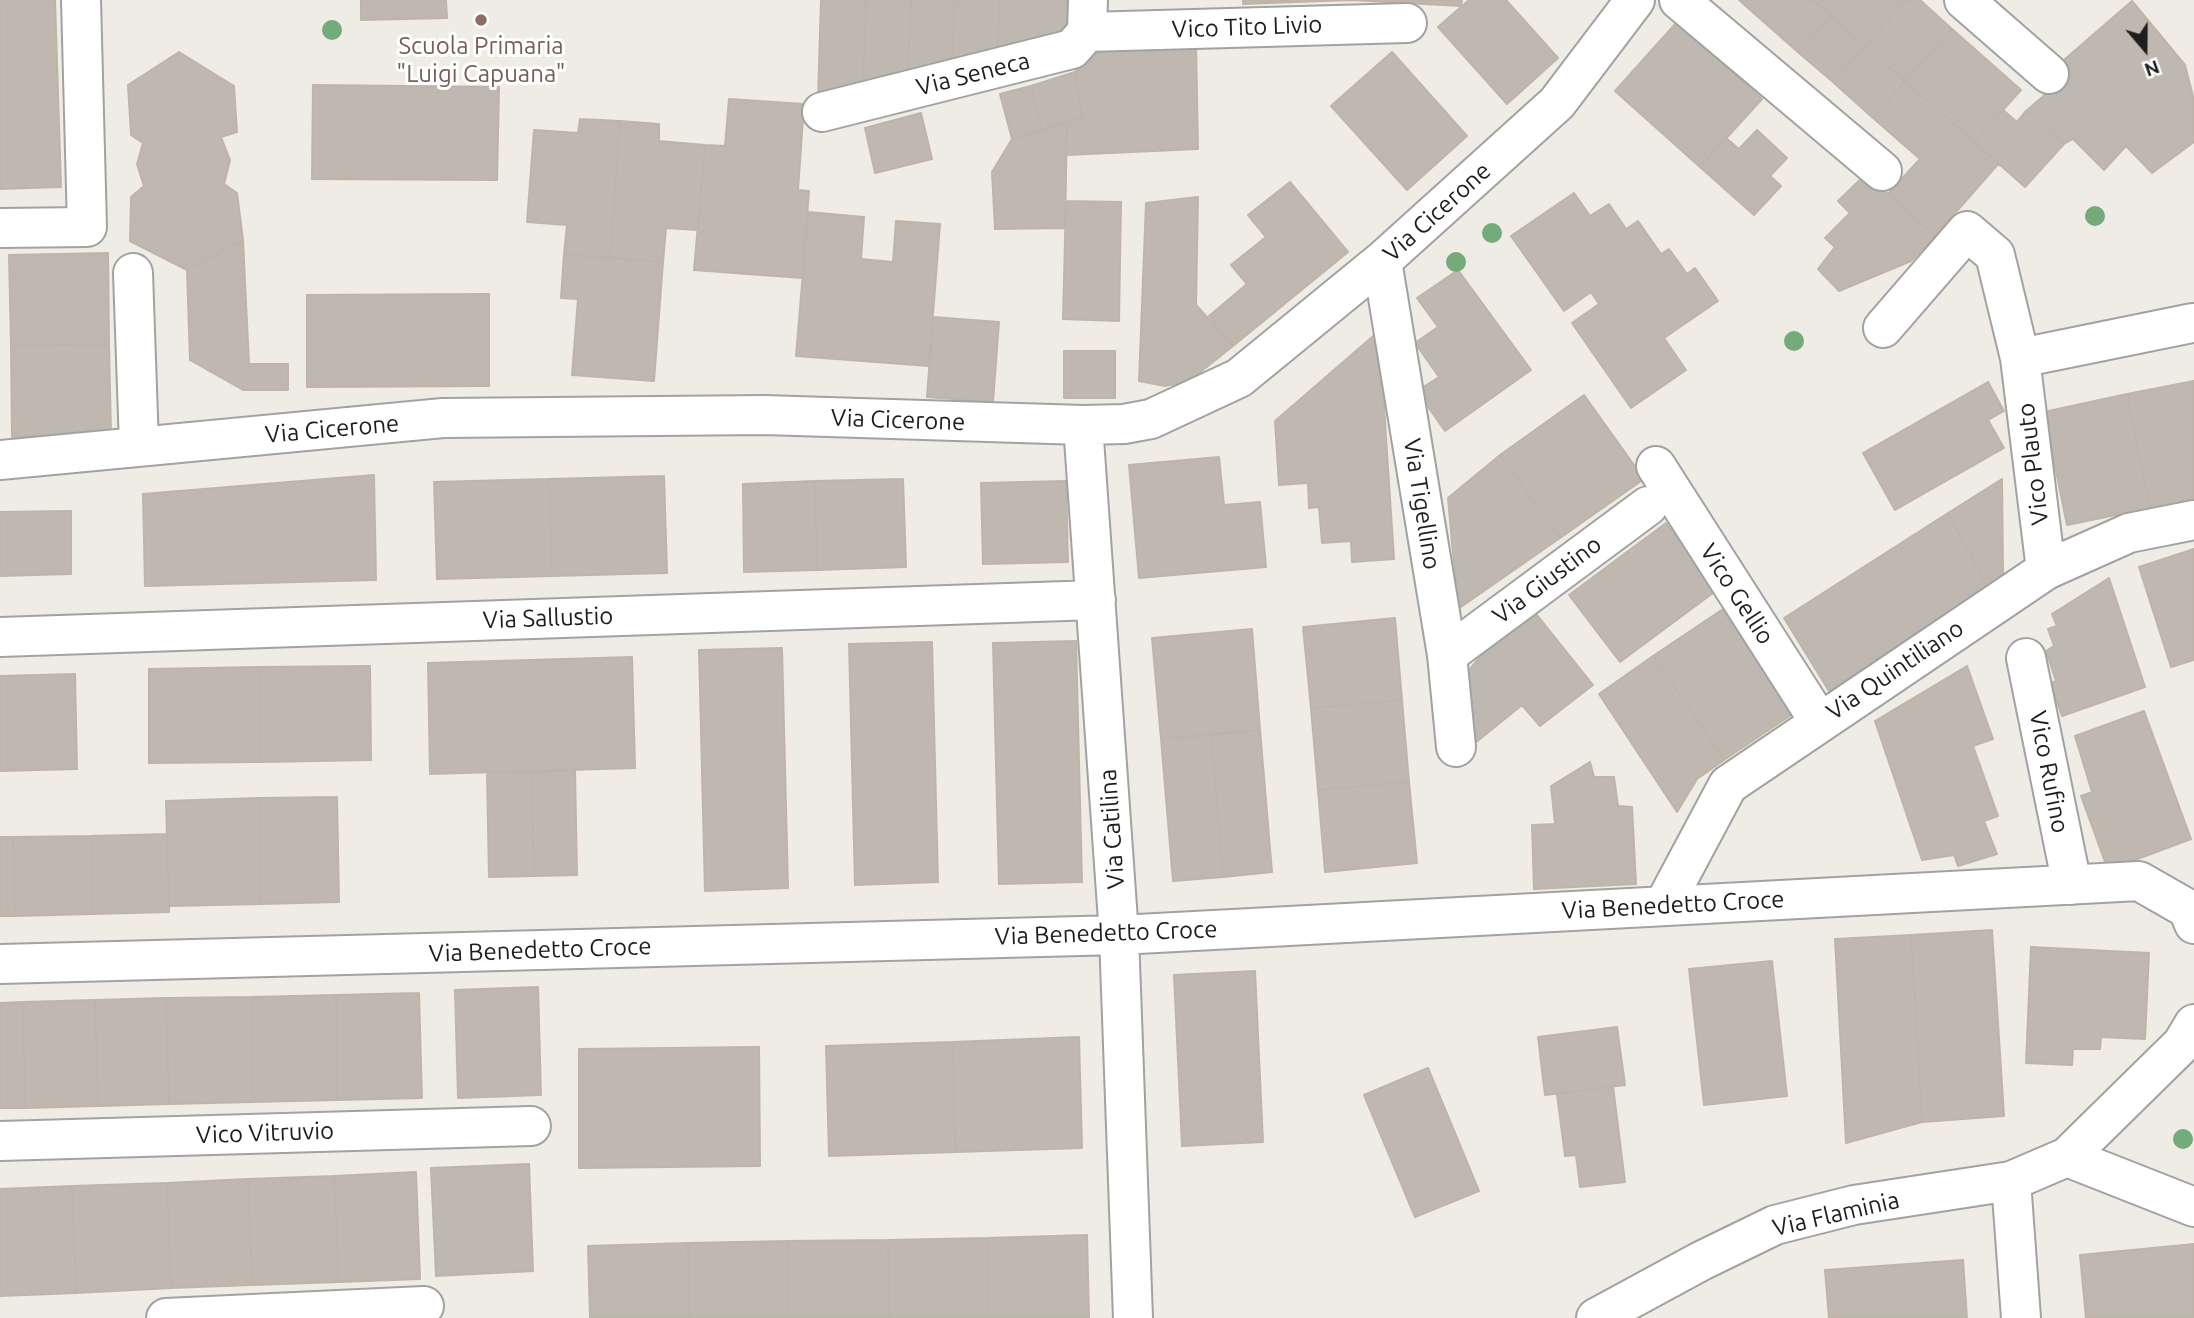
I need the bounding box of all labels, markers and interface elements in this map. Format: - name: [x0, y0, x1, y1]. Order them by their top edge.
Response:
- street label: Vico Tito Livio: [1171, 10, 1323, 44]
- marker: Scuola Primaria "Luigi Capuana": [473, 12, 489, 28]
- north arrow: [2110, 14, 2180, 84]
- place label: Scuola Primaria "Luigi Capuana": [397, 32, 565, 88]
- street label: Via Seneca: [913, 46, 1033, 102]
- text: N: [2142, 56, 2163, 81]
- street label: Via Cicerone: [1377, 156, 1497, 268]
- street label: Vico Plauto: [2011, 401, 2055, 527]
- street label: Via Cicerone: [830, 403, 966, 437]
- street label: Via Cicerone: [264, 409, 400, 449]
- street label: Via Tigellino: [1397, 436, 1447, 572]
- street label: Via Giustino: [1487, 530, 1607, 630]
- street label: Vico Gellio: [1694, 538, 1780, 650]
- street label: Via Sallustio: [482, 601, 614, 635]
- street label: Via Quintiliano: [1821, 614, 1969, 726]
- street label: Vico Rufino: [2023, 708, 2075, 836]
- street label: Via Catilina: [1093, 768, 1131, 890]
- street label: Via Benedetto Croce: [1561, 885, 1785, 925]
- street label: Via Benedetto Croce: [994, 915, 1218, 951]
- street label: Via Benedetto Croce: [428, 932, 652, 968]
- street label: Vico Vitruvio: [196, 1116, 334, 1150]
- street label: Via Flaminia: [1770, 1185, 1902, 1243]

